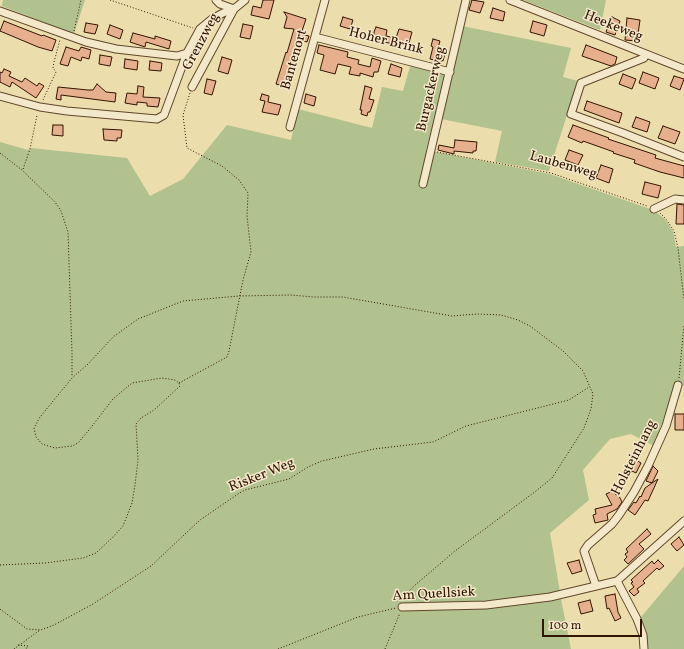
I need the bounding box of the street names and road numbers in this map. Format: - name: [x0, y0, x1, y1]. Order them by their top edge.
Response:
- street label: Heekeweg: [581, 8, 645, 46]
- street label: Grenzweg: [180, 10, 224, 74]
- street label: Hoher Brink: [347, 25, 425, 59]
- street label: Bantenort: [278, 28, 312, 92]
- street label: Burgackerweg: [414, 45, 450, 133]
- street label: Laubenweg: [527, 148, 599, 184]
- street label: Holsteinhang: [609, 417, 661, 499]
- street label: Risker Weg: [227, 455, 297, 497]
- street label: Am Quellsiek: [392, 584, 476, 606]

